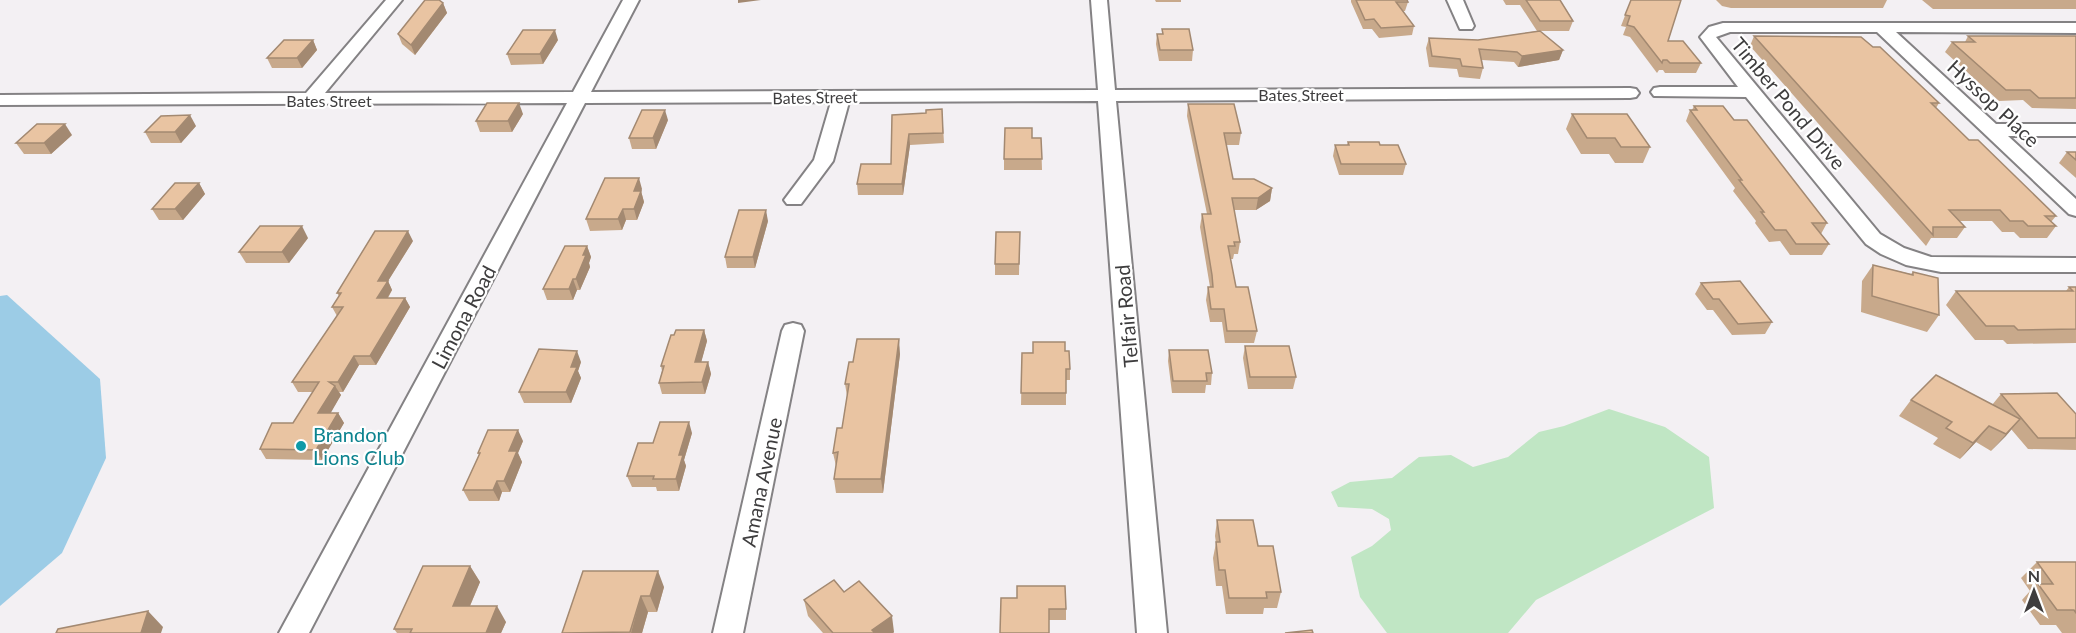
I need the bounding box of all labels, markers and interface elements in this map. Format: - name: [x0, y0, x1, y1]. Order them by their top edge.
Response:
- street label: Timber Pond Drive: [1727, 32, 1851, 174]
- street label: Hyssop Place: [1943, 54, 2045, 152]
- street label: Bates Street: [1258, 85, 1344, 104]
- street label: Bates Street: [772, 87, 858, 107]
- street label: Bates Street: [286, 91, 372, 110]
- street label: Limona Road: [426, 261, 500, 373]
- street label: Telfair Road: [1110, 264, 1142, 368]
- street label: Amana Avenue: [736, 415, 786, 549]
- place label: Brandon Lions Club: [313, 422, 405, 469]
- marker: Brandon Lions Club: [294, 439, 308, 453]
- north arrow: [2004, 561, 2064, 621]
- text: N: [2028, 566, 2040, 585]

